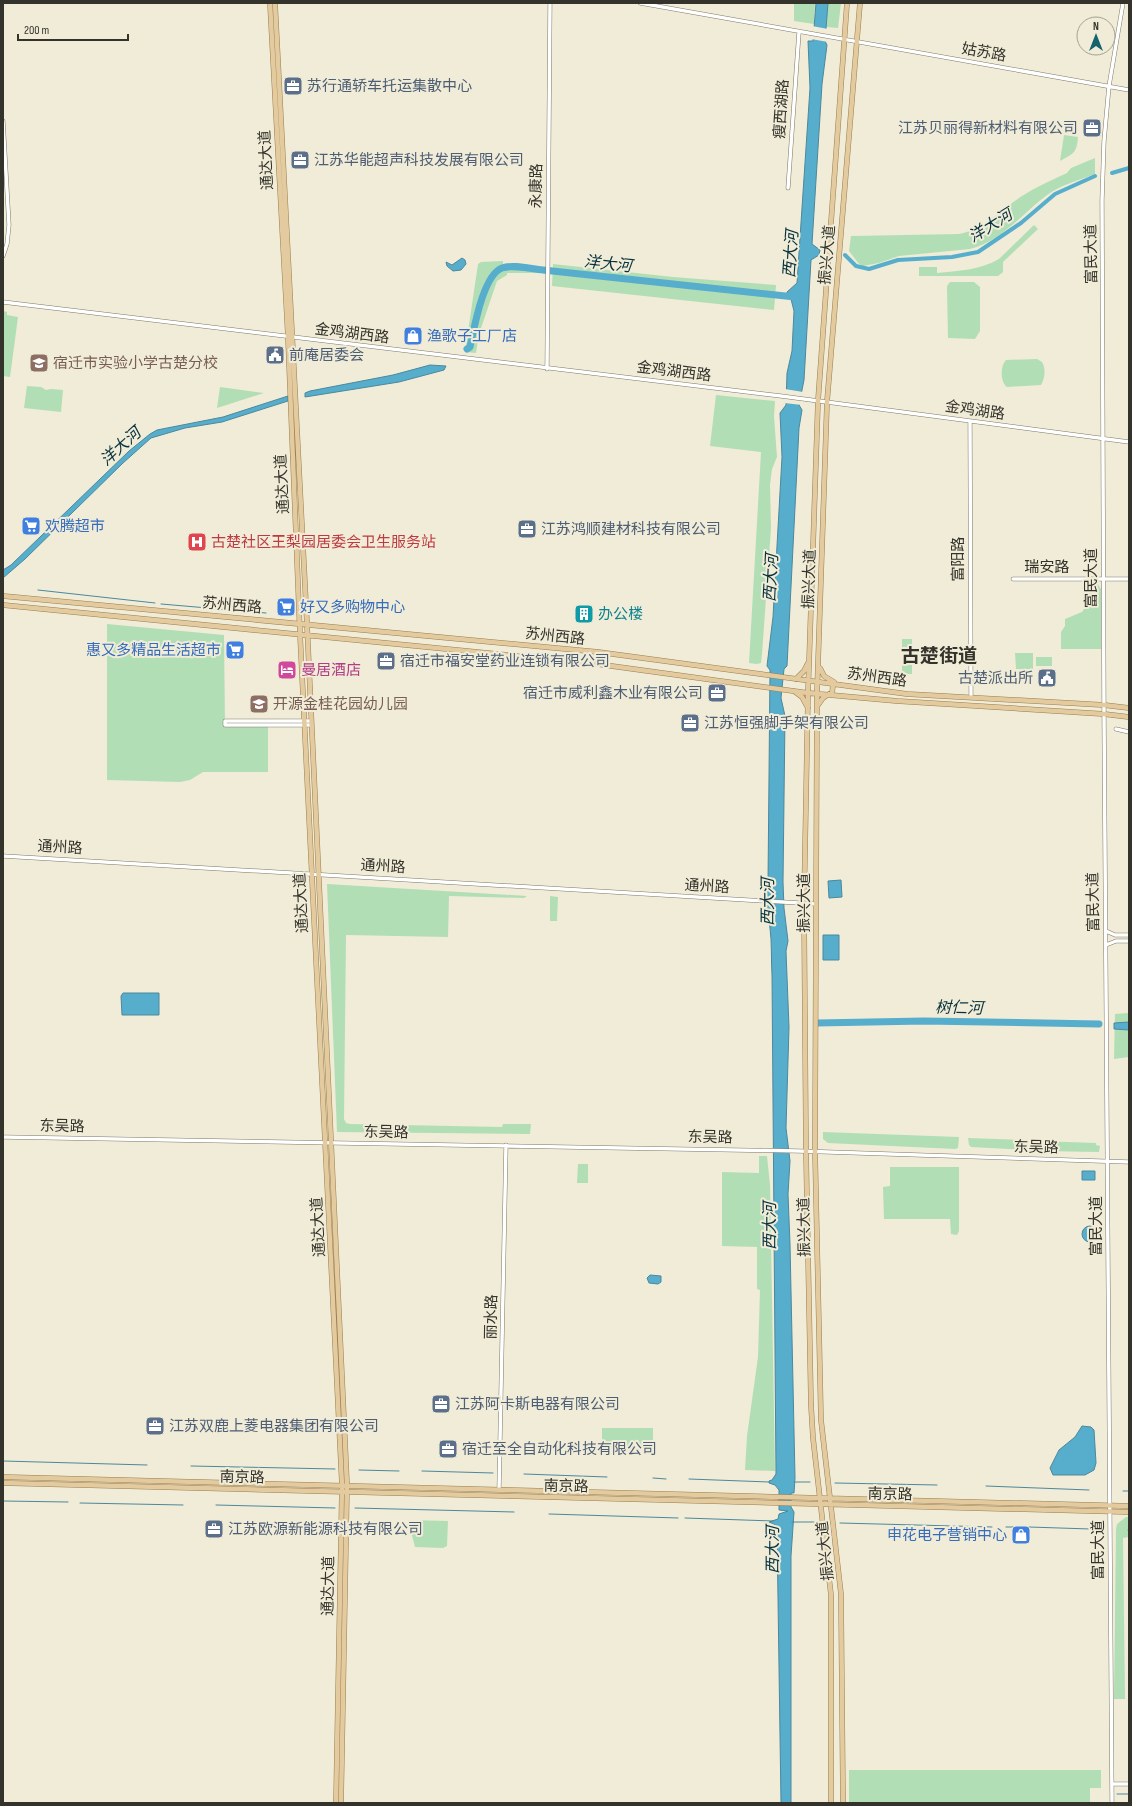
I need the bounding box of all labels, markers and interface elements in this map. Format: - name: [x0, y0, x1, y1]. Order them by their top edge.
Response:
- scale bar: [18, 16, 128, 42]
- north arrow: [1076, 16, 1116, 56]
- text: N: [1093, 20, 1099, 33]
- text: 200 m: [24, 23, 50, 38]
- street label: 姑苏路: [960, 39, 1008, 66]
- office icon: 苏行通轿车托运集散中心: [282, 75, 304, 97]
- place label: 苏行通轿车托运集散中心: [307, 77, 472, 96]
- street label: 瘦西湖路: [770, 78, 793, 140]
- office icon: 江苏贝丽得新材料有限公司: [1081, 117, 1103, 139]
- place label: 江苏贝丽得新材料有限公司: [898, 119, 1078, 138]
- street label: 通达大道: [255, 130, 278, 190]
- office icon: 江苏华能超声科技发展有限公司: [289, 149, 311, 171]
- place label: 江苏华能超声科技发展有限公司: [314, 151, 524, 170]
- street label: 永康路: [527, 163, 546, 209]
- water label: 洋大河: [965, 204, 1019, 247]
- street label: 振兴大道: [815, 224, 840, 286]
- street label: 富民大道: [1081, 224, 1102, 284]
- water label: 西大河: [780, 227, 803, 279]
- water label: 洋大河: [583, 253, 636, 277]
- street label: 金鸡湖西路: [314, 319, 390, 347]
- shop icon: 渔歌子工厂店: [402, 325, 424, 347]
- place label: 渔歌子工厂店: [427, 327, 517, 346]
- public building icon: 前庵居委会: [264, 344, 286, 366]
- place label: 前庵居委会: [289, 346, 364, 365]
- school or university icon: 宿迁市实验小学古楚分校: [28, 352, 50, 374]
- place label: 宿迁市实验小学古楚分校: [53, 354, 218, 373]
- street label: 金鸡湖西路: [636, 357, 712, 385]
- street label: 金鸡湖路: [944, 397, 1006, 424]
- water label: 洋大河: [97, 422, 147, 470]
- street label: 通达大道: [271, 454, 294, 514]
- supermarket icon: 欢腾超市: [20, 515, 42, 537]
- place label: 欢腾超市: [45, 517, 105, 536]
- office icon: 江苏鸿顺建材科技有限公司: [516, 518, 538, 540]
- place label: 江苏鸿顺建材科技有限公司: [541, 520, 721, 539]
- hospital icon: 古楚社区王梨园居委会卫生服务站: [186, 531, 208, 553]
- place label: 古楚社区王梨园居委会卫生服务站: [211, 533, 436, 552]
- street label: 富阳路: [949, 536, 968, 582]
- street label: 富民大道: [1082, 548, 1101, 608]
- street label: 振兴大道: [799, 549, 820, 609]
- water label: 西大河: [761, 551, 782, 603]
- street label: 瑞安路: [1024, 558, 1070, 577]
- street label: 苏州西路: [201, 593, 263, 618]
- supermarket icon: 好又多购物中心: [275, 596, 297, 618]
- place label: 好又多购物中心: [300, 598, 405, 617]
- building icon: 办公楼: [573, 603, 595, 625]
- place label: 办公楼: [598, 605, 643, 624]
- street label: 苏州西路: [524, 624, 586, 649]
- supermarket icon: 惠又多精品生活超市: [224, 639, 246, 661]
- place label: 惠又多精品生活超市: [86, 641, 221, 660]
- district label: 古楚街道: [901, 645, 977, 668]
- office icon: 宿迁市福安堂药业连锁有限公司: [375, 650, 397, 672]
- place label: 宿迁市福安堂药业连锁有限公司: [400, 652, 610, 671]
- hotel icon: 曼居酒店: [276, 659, 298, 681]
- place label: 曼居酒店: [301, 661, 361, 680]
- street label: 苏州西路: [846, 664, 908, 691]
- public building icon: 古楚派出所: [1036, 667, 1058, 689]
- place label: 古楚派出所: [958, 669, 1033, 688]
- office icon: 宿迁市威利鑫木业有限公司: [706, 682, 728, 704]
- place label: 宿迁市威利鑫木业有限公司: [523, 684, 703, 703]
- school or university icon: 开源金桂花园幼儿园: [248, 693, 270, 715]
- place label: 开源金桂花园幼儿园: [273, 695, 408, 714]
- office icon: 江苏恒强脚手架有限公司: [679, 712, 701, 734]
- place label: 江苏恒强脚手架有限公司: [704, 714, 869, 733]
- street label: 通州路: [37, 837, 83, 858]
- street label: 通州路: [360, 856, 406, 877]
- street label: 富民大道: [1083, 872, 1104, 932]
- street label: 通达大道: [290, 873, 313, 933]
- street label: 振兴大道: [795, 873, 814, 933]
- water label: 西大河: [759, 875, 778, 926]
- street label: 通州路: [684, 876, 730, 897]
- water label: 树仁河: [935, 999, 986, 1018]
- street label: 东吴路: [39, 1117, 85, 1136]
- street label: 东吴路: [363, 1123, 409, 1142]
- street label: 东吴路: [687, 1128, 733, 1147]
- street label: 东吴路: [1013, 1138, 1059, 1157]
- street label: 富民大道: [1087, 1196, 1106, 1256]
- street label: 通达大道: [307, 1197, 330, 1257]
- street label: 振兴大道: [794, 1197, 815, 1257]
- water label: 西大河: [761, 1199, 780, 1250]
- street label: 丽水路: [482, 1294, 501, 1340]
- office icon: 江苏阿卡斯电器有限公司: [430, 1393, 452, 1415]
- place label: 江苏阿卡斯电器有限公司: [455, 1395, 620, 1414]
- office icon: 江苏双鹿上菱电器集团有限公司: [144, 1415, 166, 1437]
- place label: 江苏双鹿上菱电器集团有限公司: [169, 1417, 379, 1436]
- office icon: 宿迁至全自动化科技有限公司: [437, 1438, 459, 1460]
- place label: 宿迁至全自动化科技有限公司: [462, 1440, 657, 1459]
- street label: 南京路: [219, 1468, 265, 1487]
- street label: 南京路: [543, 1477, 589, 1496]
- street label: 南京路: [867, 1485, 913, 1504]
- office icon: 江苏欧源新能源科技有限公司: [203, 1518, 225, 1540]
- place label: 江苏欧源新能源科技有限公司: [228, 1520, 423, 1539]
- street label: 振兴大道: [813, 1520, 838, 1582]
- street label: 富民大道: [1089, 1520, 1108, 1580]
- water label: 西大河: [764, 1523, 783, 1574]
- shop icon: 申花电子营销中心: [1010, 1524, 1032, 1546]
- place label: 申花电子营销中心: [887, 1526, 1007, 1545]
- street label: 通达大道: [318, 1556, 339, 1616]

